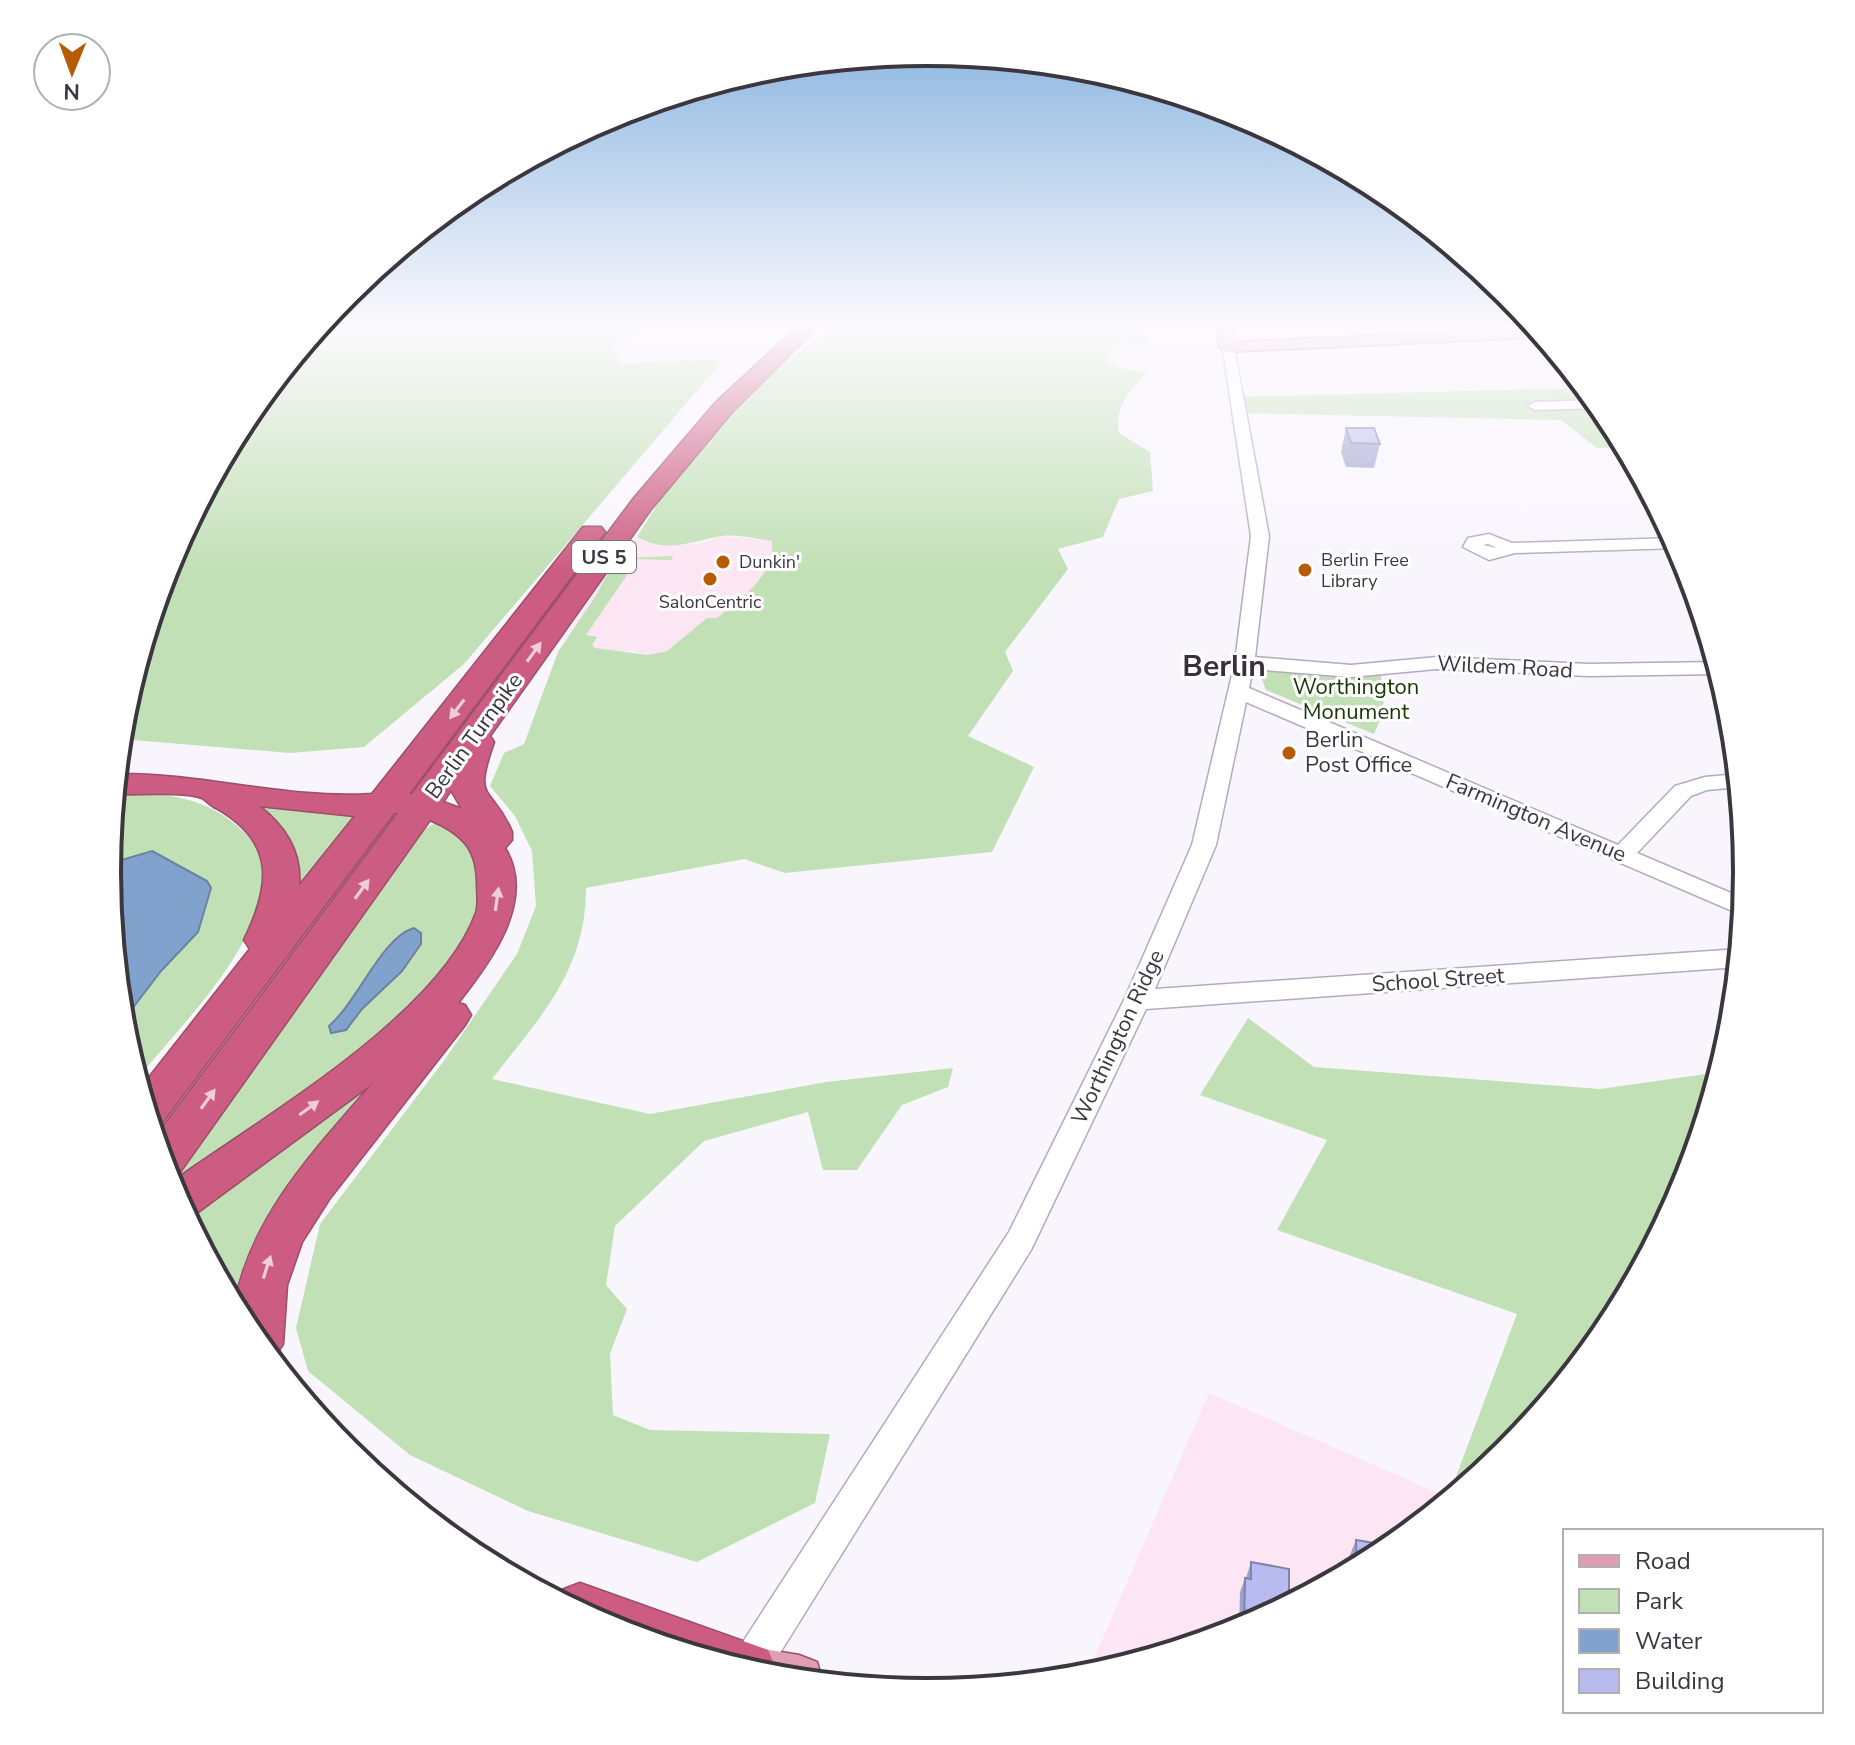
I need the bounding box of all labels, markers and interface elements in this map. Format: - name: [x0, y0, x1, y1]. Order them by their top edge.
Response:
- north arrow: [32, 32, 112, 112]
- text: N: [63, 76, 80, 106]
- road number: US 5: [572, 541, 636, 573]
- place label: Berlin Free Library: [1321, 548, 1409, 593]
- place label: Dunkin': [739, 550, 800, 574]
- marker: Dunkin': [714, 553, 732, 571]
- marker: Berlin Free Library: [1296, 561, 1314, 579]
- marker: SalonCentric: [701, 570, 719, 588]
- place label: SalonCentric: [659, 590, 761, 614]
- one-way arrow: [526, 642, 542, 663]
- district label: Berlin: [1182, 646, 1266, 687]
- street label: Wildem Road: [1436, 648, 1574, 686]
- street label: Berlin Turnpike: [418, 667, 530, 805]
- park label: Worthington Monument: [1293, 672, 1419, 727]
- one-way arrow: [450, 698, 466, 719]
- place label: Berlin Post Office: [1305, 725, 1412, 780]
- marker: Berlin Post Office: [1280, 744, 1298, 762]
- street label: Farmington Avenue: [1441, 766, 1631, 870]
- one-way arrow: [353, 879, 369, 899]
- one-way arrow: [491, 886, 504, 911]
- street label: Worthington Ridge: [1064, 945, 1172, 1129]
- street label: School Street: [1371, 960, 1506, 1000]
- one-way arrow: [200, 1088, 216, 1110]
- one-way arrow: [299, 1101, 320, 1116]
- one-way arrow: [262, 1255, 274, 1279]
- legend: [1563, 1529, 1823, 1713]
- text: Road: [1635, 1545, 1691, 1577]
- text: Park: [1635, 1585, 1684, 1617]
- text: Water: [1635, 1625, 1703, 1657]
- text: Building: [1635, 1665, 1725, 1697]

